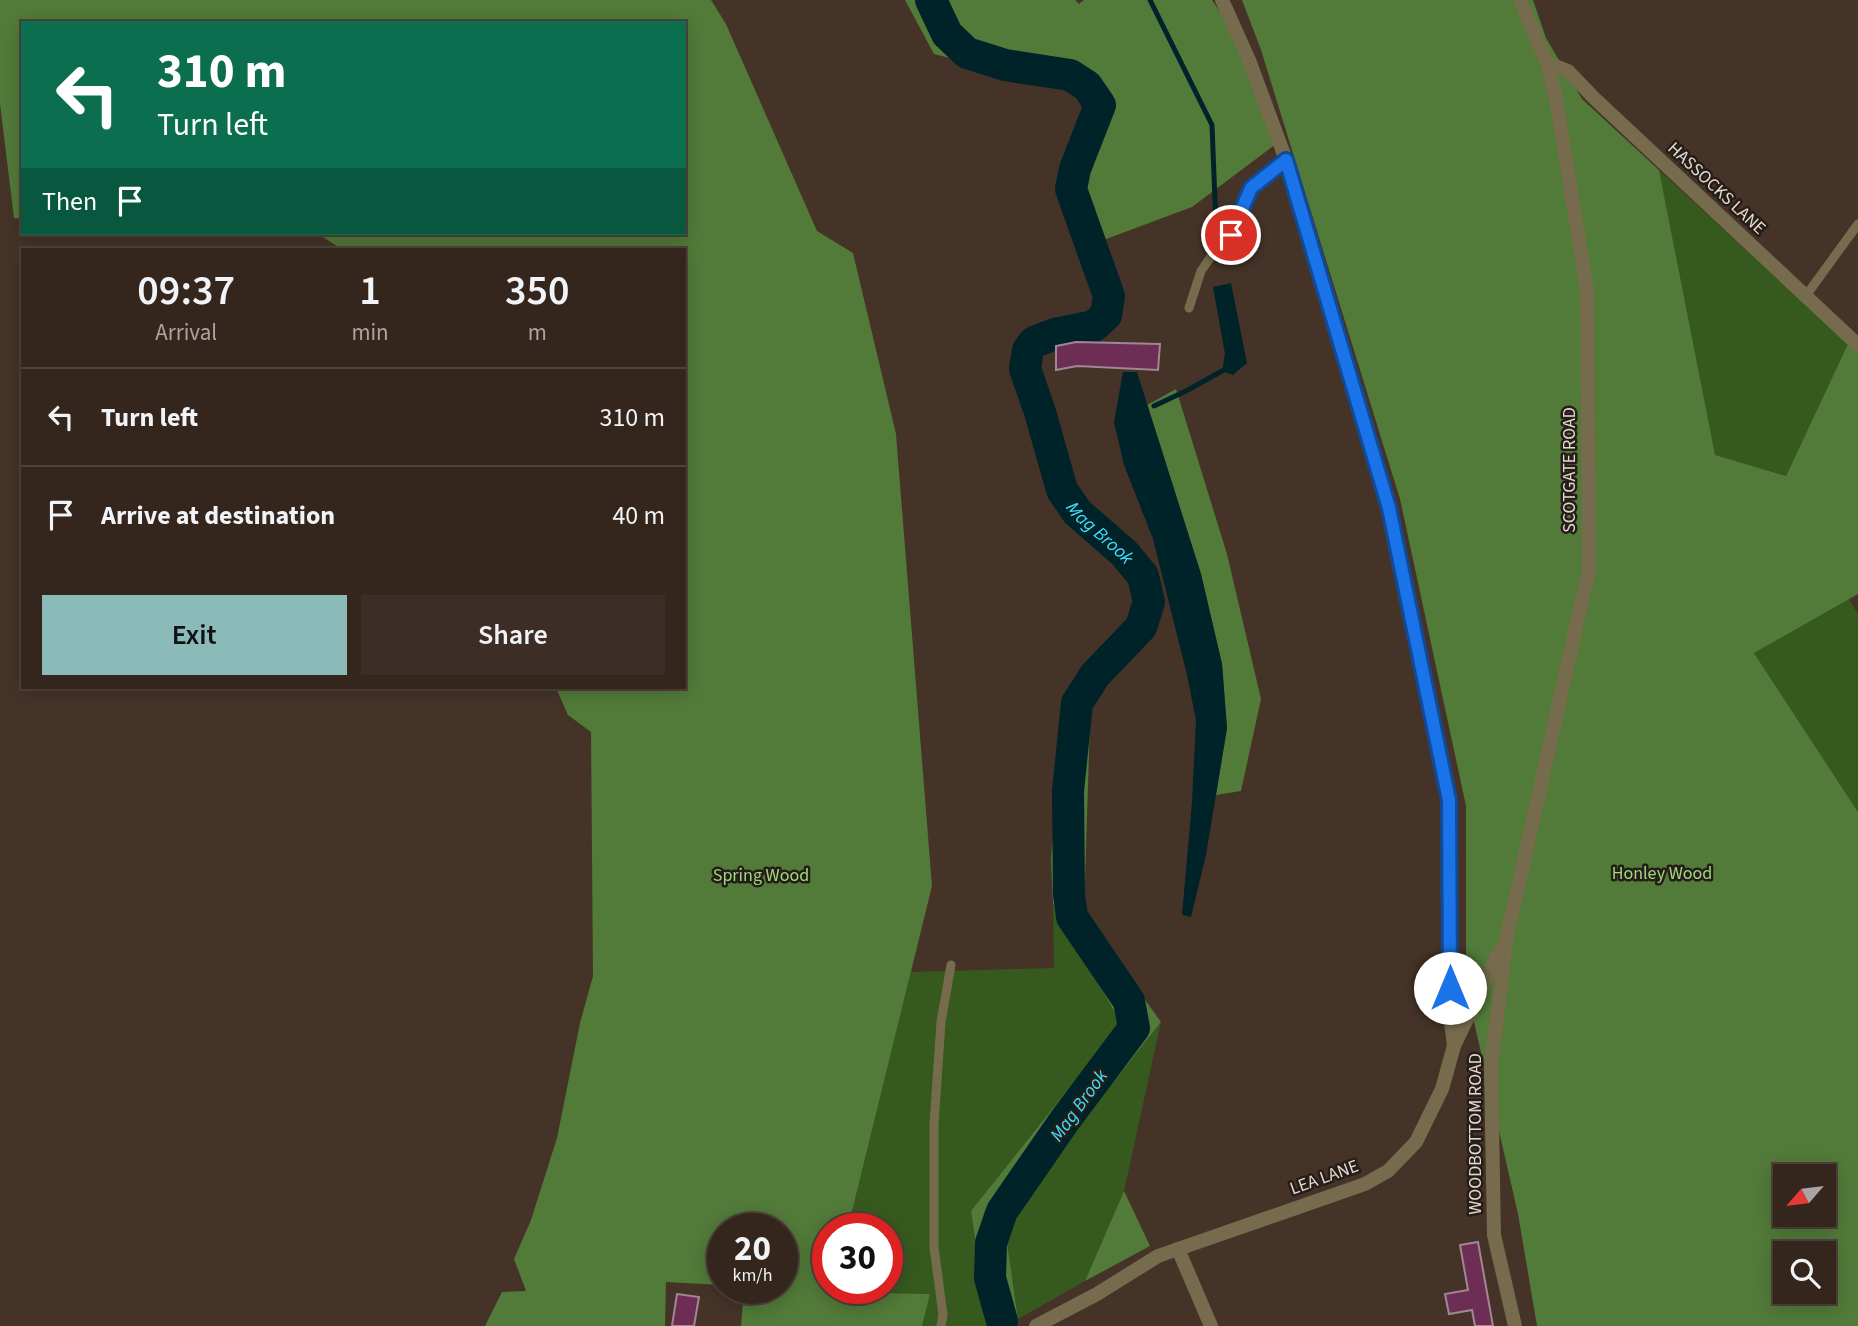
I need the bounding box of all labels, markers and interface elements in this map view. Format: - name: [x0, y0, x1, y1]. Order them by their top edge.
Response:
- text: 310 m: [157, 37, 286, 107]
- icon: left: [42, 49, 133, 140]
- text: Turn left: [157, 102, 268, 148]
- street label: HASSOCKS LANE: [1662, 136, 1771, 240]
- icon: arrive: [111, 182, 149, 220]
- text: Then: [42, 183, 97, 220]
- pin: [1201, 205, 1261, 265]
- icon: arrive: [1212, 216, 1250, 254]
- text: 09:37: [137, 261, 235, 321]
- text: 1: [359, 261, 381, 321]
- text: 350: [505, 261, 570, 321]
- text: Arrival: [155, 316, 217, 349]
- text: min: [351, 316, 389, 349]
- text: m: [528, 316, 547, 349]
- icon: left: [42, 398, 80, 436]
- text: Turn left: [101, 399, 198, 436]
- text: 310 m: [599, 399, 665, 436]
- street label: SCOTGATE ROAD: [1557, 407, 1582, 533]
- icon: arrive: [42, 496, 80, 534]
- text: Arrive at destination: [101, 497, 335, 534]
- text: 40 m: [612, 497, 665, 534]
- water label: Mag Brook: [1059, 497, 1141, 571]
- button: Exit: [42, 595, 347, 675]
- button: Share: [361, 595, 665, 675]
- park label: Honley Wood: [1612, 861, 1712, 886]
- park label: Spring Wood: [713, 863, 809, 888]
- position arrow: [1413, 951, 1487, 1025]
- street label: WOODBOTTOM ROAD: [1463, 1053, 1488, 1215]
- water label: Mag Brook: [1044, 1064, 1115, 1147]
- street label: LEA LANE: [1286, 1154, 1362, 1201]
- north arrow: [1773, 1164, 1836, 1227]
- map controls: [1773, 1164, 1836, 1304]
- speed limit sign: 30: [812, 1213, 903, 1304]
- text: 20: [734, 1224, 771, 1274]
- button: search: [1773, 1241, 1836, 1304]
- text: km/h: [733, 1263, 772, 1288]

